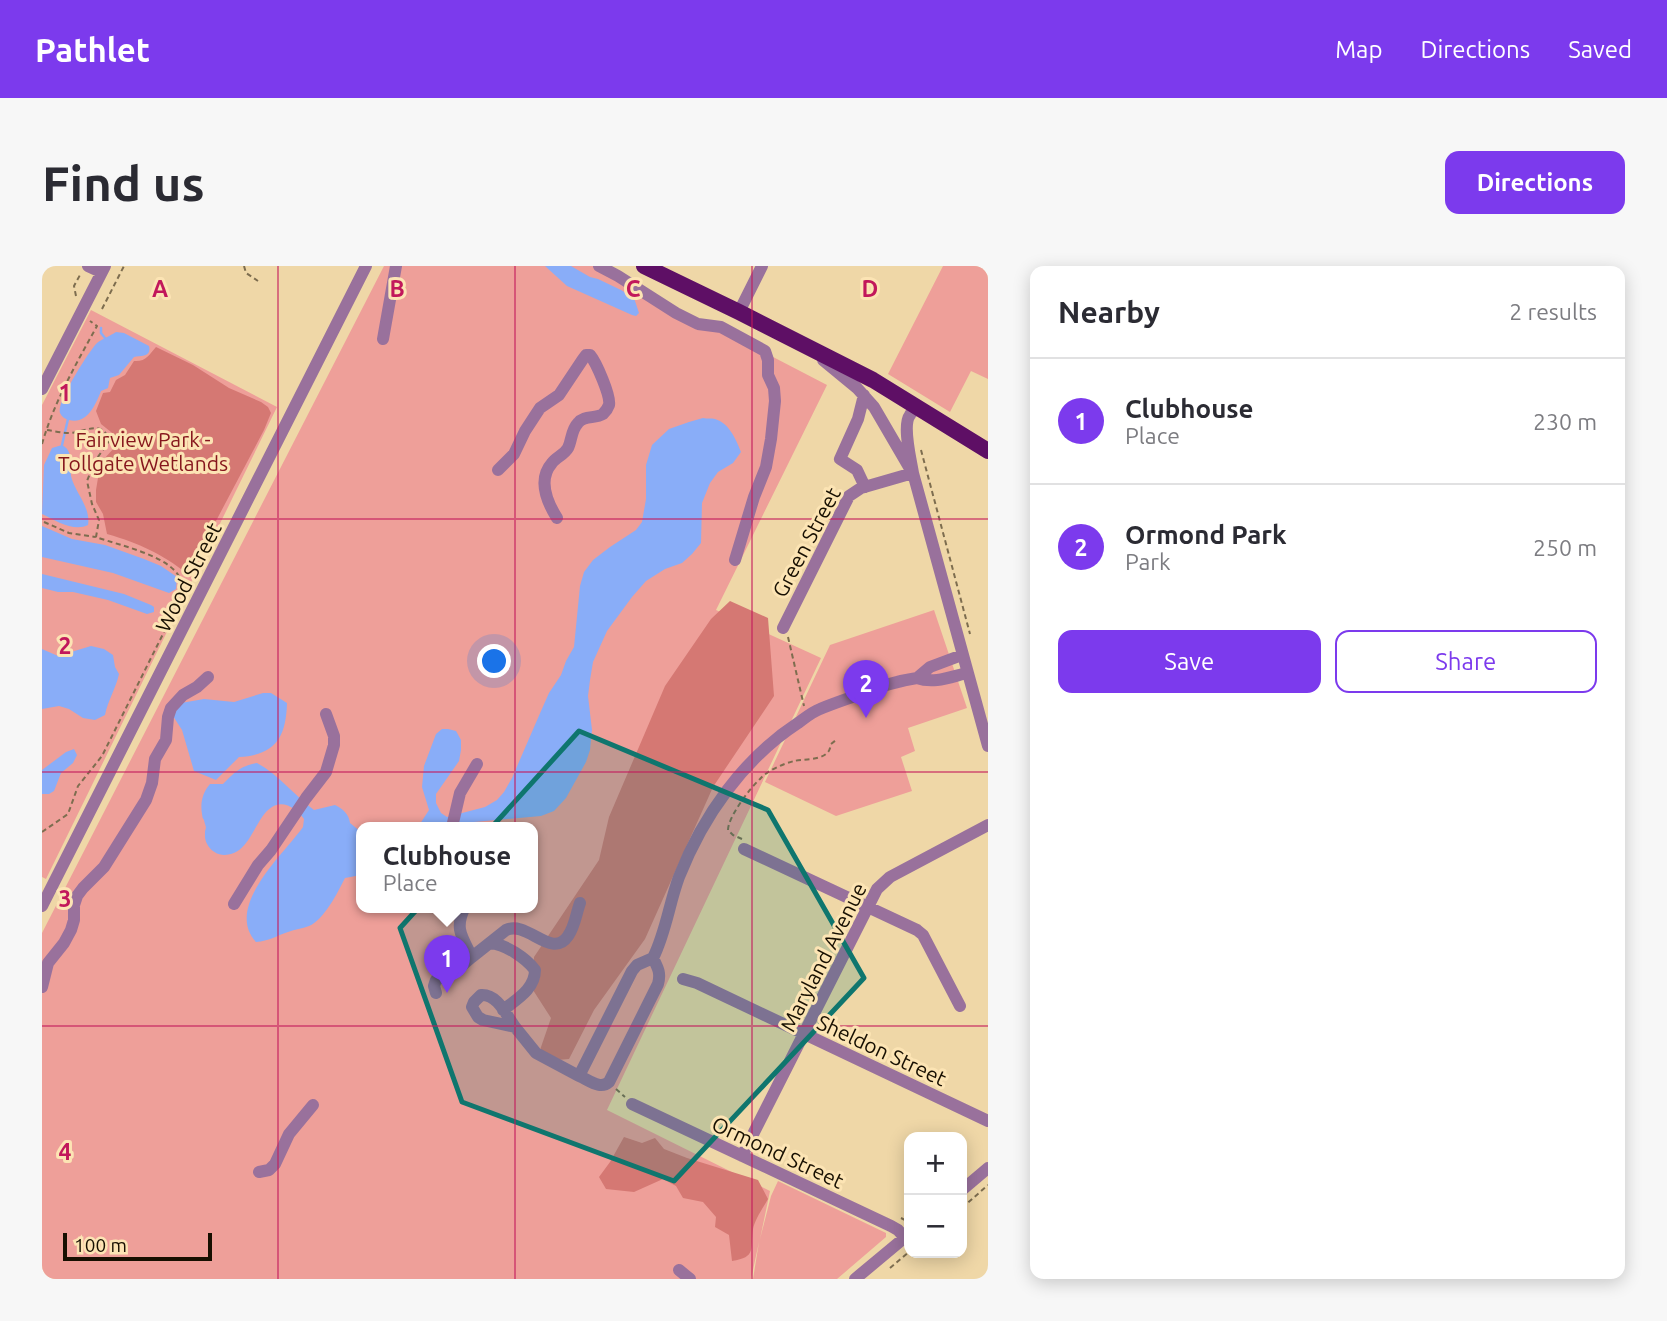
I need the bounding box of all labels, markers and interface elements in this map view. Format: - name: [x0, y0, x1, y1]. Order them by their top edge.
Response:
- text: Pathlet: [35, 31, 150, 68]
- text: Map: [1335, 36, 1382, 63]
- text: Directions: [1420, 36, 1530, 63]
- text: Saved: [1568, 36, 1632, 63]
- button: Directions: [1445, 151, 1625, 214]
- text: Find us: [42, 155, 205, 210]
- text: A: [152, 276, 168, 301]
- text: B: [389, 276, 405, 301]
- text: C: [626, 276, 641, 301]
- text: D: [862, 276, 878, 301]
- text: Nearby: [1058, 295, 1160, 329]
- text: 2 results: [1509, 299, 1597, 324]
- text: 1: [59, 380, 71, 405]
- text: Clubhouse: [1125, 394, 1254, 423]
- text: 1: [1075, 409, 1087, 434]
- text: 230 m: [1533, 409, 1597, 434]
- text: Place: [1125, 423, 1180, 448]
- park label: Fairview Park - Tollgate Wetlands: [58, 427, 228, 475]
- street label: Green Street: [767, 483, 845, 601]
- street label: Wood Street: [150, 518, 226, 636]
- text: Ormond Park: [1125, 520, 1287, 549]
- text: 2: [1075, 535, 1087, 560]
- text: 250 m: [1533, 535, 1597, 560]
- text: Park: [1125, 549, 1171, 574]
- button: Save: [1058, 630, 1321, 693]
- button: Share: [1335, 630, 1597, 693]
- text: 2: [59, 633, 71, 658]
- your location: [477, 644, 511, 678]
- pin: 2: [843, 660, 889, 718]
- popup: [356, 822, 538, 913]
- text: Clubhouse: [383, 841, 511, 870]
- text: Place: [383, 870, 438, 895]
- street label: Maryland Avenue: [775, 879, 871, 1035]
- text: 3: [59, 886, 71, 911]
- pin: 1: [424, 935, 470, 993]
- street label: Sheldon Street: [813, 1010, 951, 1090]
- street label: Ormond Street: [708, 1111, 848, 1193]
- map controls: [904, 1132, 967, 1258]
- button: +: [904, 1132, 967, 1195]
- text: 4: [59, 1139, 72, 1164]
- button: −: [904, 1195, 967, 1258]
- scale bar: [63, 1230, 212, 1262]
- text: 100 m: [74, 1234, 127, 1256]

